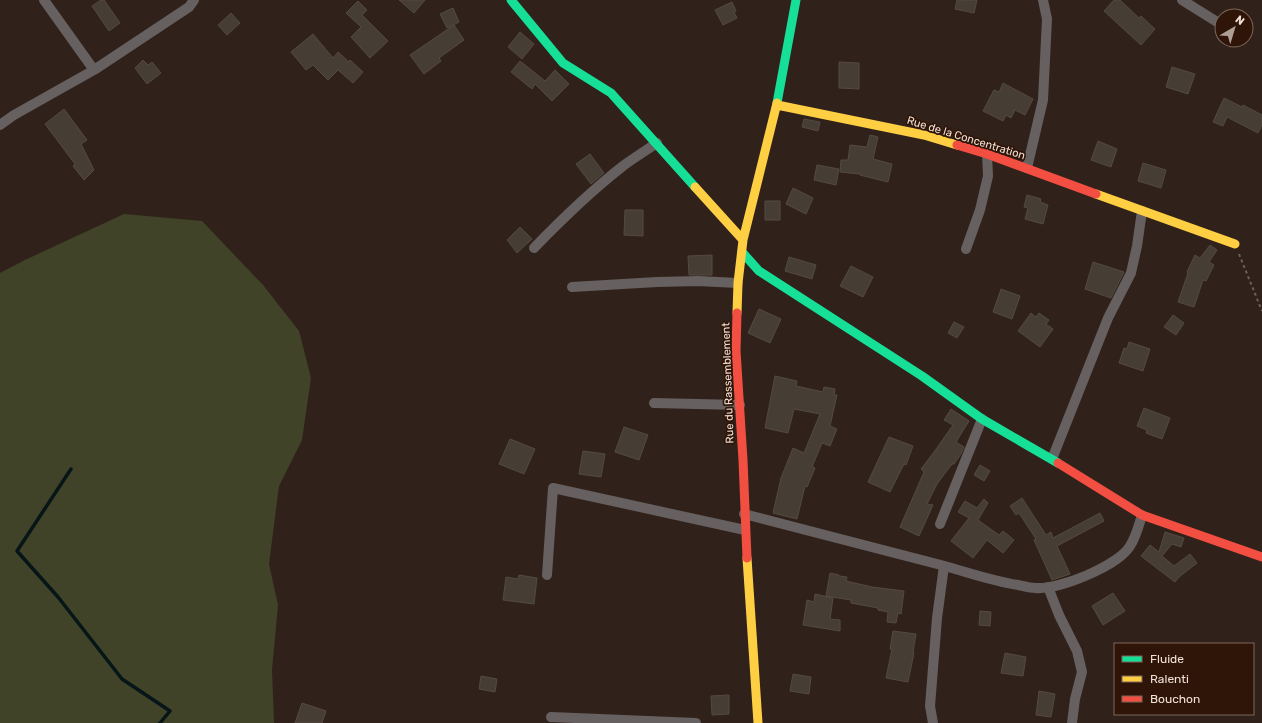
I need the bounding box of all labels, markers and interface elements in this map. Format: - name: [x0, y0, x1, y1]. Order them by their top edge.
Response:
- north arrow: [1214, 8, 1254, 48]
- text: N: [1233, 13, 1247, 28]
- street label: Rue de la Concentration: [905, 114, 1027, 162]
- street label: Rue du Rassemblement: [719, 322, 737, 444]
- legend: [1114, 643, 1254, 715]
- text: Fluide: [1150, 652, 1184, 666]
- text: Ralenti: [1150, 672, 1189, 686]
- text: Bouchon: [1150, 692, 1200, 706]

